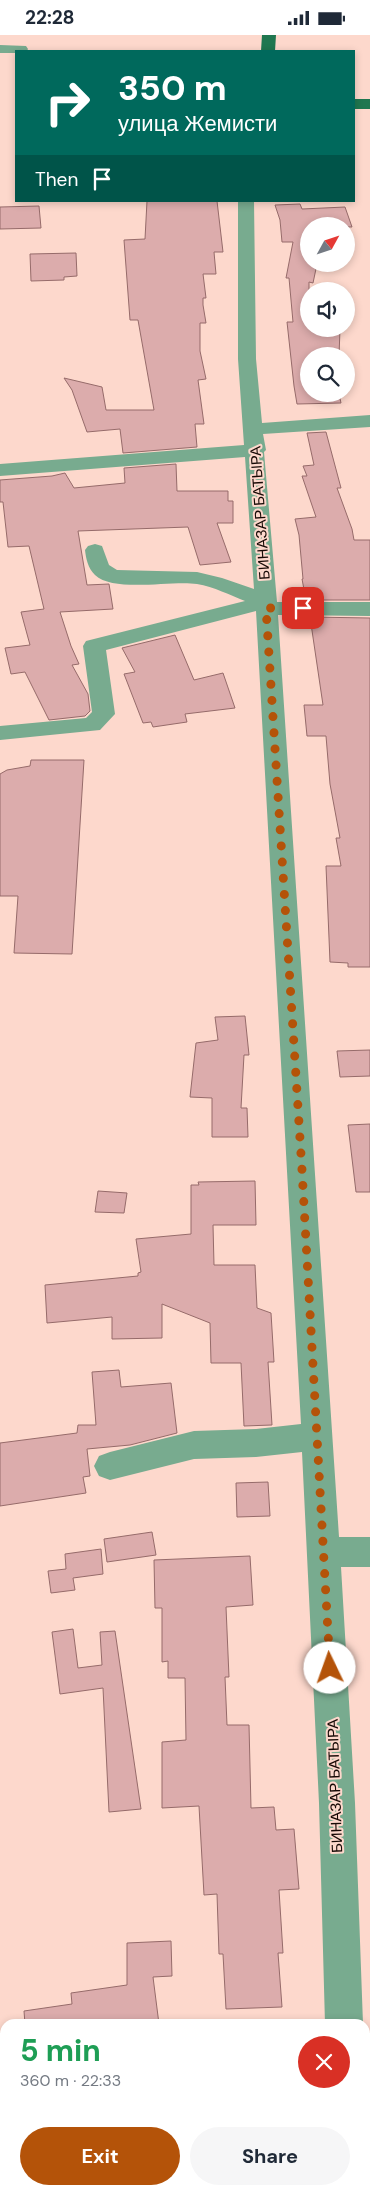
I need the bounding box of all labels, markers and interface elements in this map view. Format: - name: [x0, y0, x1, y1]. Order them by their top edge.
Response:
- text: 22:28: [25, 5, 75, 30]
- text: 350 m: [118, 65, 227, 111]
- icon: right: [35, 70, 100, 135]
- text: улица Жемисти: [118, 109, 277, 138]
- icon: arrive: [88, 165, 116, 193]
- text: Then: [35, 167, 78, 192]
- north arrow: [300, 217, 355, 273]
- map controls: [300, 217, 355, 402]
- button: sound: [300, 282, 355, 337]
- button: search: [300, 347, 355, 402]
- street label: БИНАЗАР БАТЫРА: [245, 445, 275, 581]
- pin: [282, 587, 324, 629]
- icon: arrive: [289, 594, 317, 622]
- position arrow: [303, 1641, 355, 1693]
- street label: БИНАЗАР БАТЫРА: [323, 1719, 347, 1853]
- text: 5 min: [20, 2031, 101, 2070]
- button: close: [298, 2036, 350, 2088]
- text: 360 m · 22:33: [20, 2070, 121, 2091]
- button: Exit: [20, 2127, 180, 2185]
- button: Share: [190, 2127, 350, 2185]

